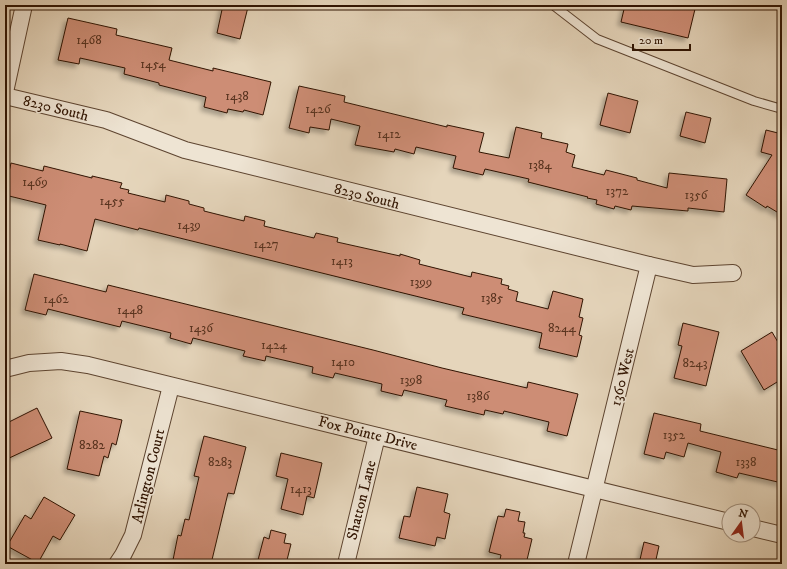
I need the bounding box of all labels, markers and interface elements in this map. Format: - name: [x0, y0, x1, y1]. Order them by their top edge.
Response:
- scale bar: [633, 26, 690, 52]
- house number: 1468: [76, 32, 102, 48]
- text: 20 m: [639, 33, 663, 48]
- house number: 1454: [140, 56, 166, 72]
- house number: 1438: [225, 88, 249, 104]
- street label: 8230 South: [21, 91, 91, 126]
- house number: 1426: [305, 101, 332, 117]
- house number: 1412: [377, 126, 401, 142]
- house number: 1384: [528, 157, 552, 173]
- house number: 1469: [22, 174, 48, 190]
- street label: 8230 South: [332, 179, 402, 214]
- house number: 1372: [606, 183, 629, 199]
- house number: 1356: [685, 187, 709, 203]
- house number: 1455: [99, 193, 125, 209]
- house number: 1439: [177, 217, 201, 233]
- house number: 1427: [253, 236, 279, 252]
- house number: 1413: [331, 253, 353, 269]
- house number: 1399: [410, 274, 432, 290]
- house number: 1385: [481, 290, 504, 306]
- house number: 1462: [43, 291, 69, 307]
- house number: 1448: [117, 302, 143, 318]
- house number: 1436: [189, 320, 214, 336]
- house number: 8244: [548, 320, 576, 336]
- house number: 1424: [261, 337, 288, 353]
- street label: 1360 West: [606, 346, 639, 408]
- house number: 1410: [331, 354, 355, 370]
- house number: 8243: [682, 355, 708, 371]
- house number: 1398: [400, 372, 422, 388]
- house number: 1386: [467, 388, 491, 404]
- street label: Fox Pointe Drive: [316, 412, 419, 455]
- street label: Arlington Court: [128, 427, 169, 525]
- house number: 1352: [663, 427, 686, 443]
- house number: 8282: [79, 437, 106, 453]
- house number: 8283: [208, 454, 232, 470]
- house number: 1338: [736, 454, 756, 470]
- street label: Shatton Lane: [342, 458, 381, 542]
- house number: 1413: [290, 481, 312, 497]
- north arrow: [721, 503, 761, 543]
- text: N: [737, 506, 749, 522]

